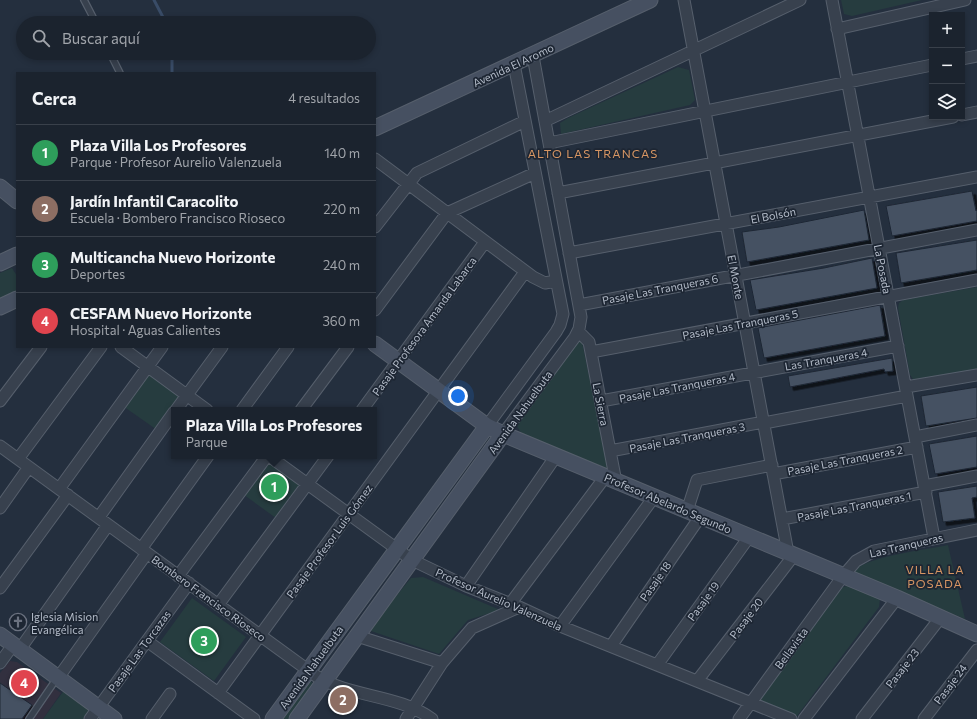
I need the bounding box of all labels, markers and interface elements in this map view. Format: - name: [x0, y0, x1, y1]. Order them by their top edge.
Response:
- map controls: [929, 12, 965, 120]
- button: +: [929, 12, 965, 48]
- search box: [16, 16, 376, 60]
- icon: search: [30, 27, 52, 49]
- text: Buscar aquí: [62, 29, 140, 47]
- street label: Avenida El Aromo: [470, 40, 556, 89]
- button: −: [929, 48, 965, 84]
- button: layers: [929, 84, 965, 120]
- text: Cerca: [32, 88, 77, 109]
- text: 4 resultados: [288, 90, 360, 106]
- text: Plaza Villa Los Profesores: [70, 136, 247, 154]
- text: 1: [42, 145, 48, 161]
- text: 140 m: [324, 145, 360, 161]
- district label: ALTO LAS TRANCAS: [528, 146, 658, 160]
- text: Parque · Profesor Aurelio Valenzuela: [70, 154, 282, 170]
- text: Jardín Infantil Caracolito: [70, 192, 238, 210]
- text: 2: [41, 201, 49, 217]
- text: 220 m: [323, 201, 360, 217]
- street label: El Bolsón: [749, 204, 797, 226]
- text: Escuela · Bombero Francisco Rioseco: [70, 210, 285, 226]
- street label: La Posada: [872, 243, 894, 295]
- text: Multicancha Nuevo Horizonte: [70, 248, 275, 266]
- street label: Pasaje Profesora Amanda Labarca: [369, 254, 479, 398]
- street label: El Monte: [725, 254, 747, 301]
- text: 3: [41, 257, 49, 273]
- text: 240 m: [323, 257, 360, 273]
- text: Deportes: [70, 266, 125, 282]
- street label: Pasaje Las Tranqueras 6: [601, 271, 719, 307]
- text: CESFAM Nuevo Horizonte: [70, 304, 252, 322]
- street label: Pasaje Las Tranqueras 5: [681, 306, 799, 342]
- text: 4: [41, 313, 49, 329]
- text: 360 m: [322, 313, 360, 329]
- text: Hospital · Aguas Calientes: [70, 322, 221, 338]
- street label: Las Tranqueras 4: [784, 345, 869, 373]
- street label: Avenida Nahuelbuta: [485, 368, 555, 456]
- street label: Pasaje Las Tranqueras 4: [618, 369, 736, 405]
- street label: La Sierra: [590, 381, 612, 427]
- your location: [448, 386, 468, 406]
- popup: [171, 407, 377, 459]
- text: Plaza Villa Los Profesores: [186, 416, 362, 434]
- street label: Pasaje Las Tranqueras 3: [628, 419, 746, 455]
- text: Parque: [186, 434, 227, 450]
- street label: Pasaje Las Tranqueras 2: [786, 442, 904, 478]
- street label: Profesor Abelardo Segundo: [602, 470, 734, 536]
- pin: 1: [261, 472, 287, 502]
- street label: Pasaje Profesor Luis Gómez: [283, 481, 375, 600]
- street label: Pasaje Las Tranqueras 1: [796, 489, 912, 523]
- street label: Las Tranqueras: [868, 530, 944, 560]
- street label: Bombero Francisco Rioseco: [149, 552, 269, 644]
- street label: Pasaje 18: [637, 558, 674, 603]
- district label: VILLA LA POSADA: [905, 562, 965, 590]
- street label: Profesor Aurelio Valenzuela: [434, 565, 564, 633]
- street label: Pasaje 19: [684, 579, 722, 623]
- street label: Pasaje 20: [727, 595, 765, 641]
- street label: Pasaje Las Torcazas: [105, 608, 173, 694]
- place label: Iglesia Mision Evangélica: [31, 610, 98, 636]
- church icon: Iglesia Mision Evangélica: [8, 612, 28, 632]
- street label: Avenida Nahuelbuta: [276, 623, 346, 711]
- street label: Bellavista: [772, 625, 810, 671]
- pin: 3: [191, 626, 217, 656]
- street label: Pasaje 23: [883, 646, 921, 690]
- street label: Pasaje 24: [931, 661, 969, 707]
- pin: 4: [11, 668, 37, 698]
- pin: 2: [330, 685, 356, 715]

